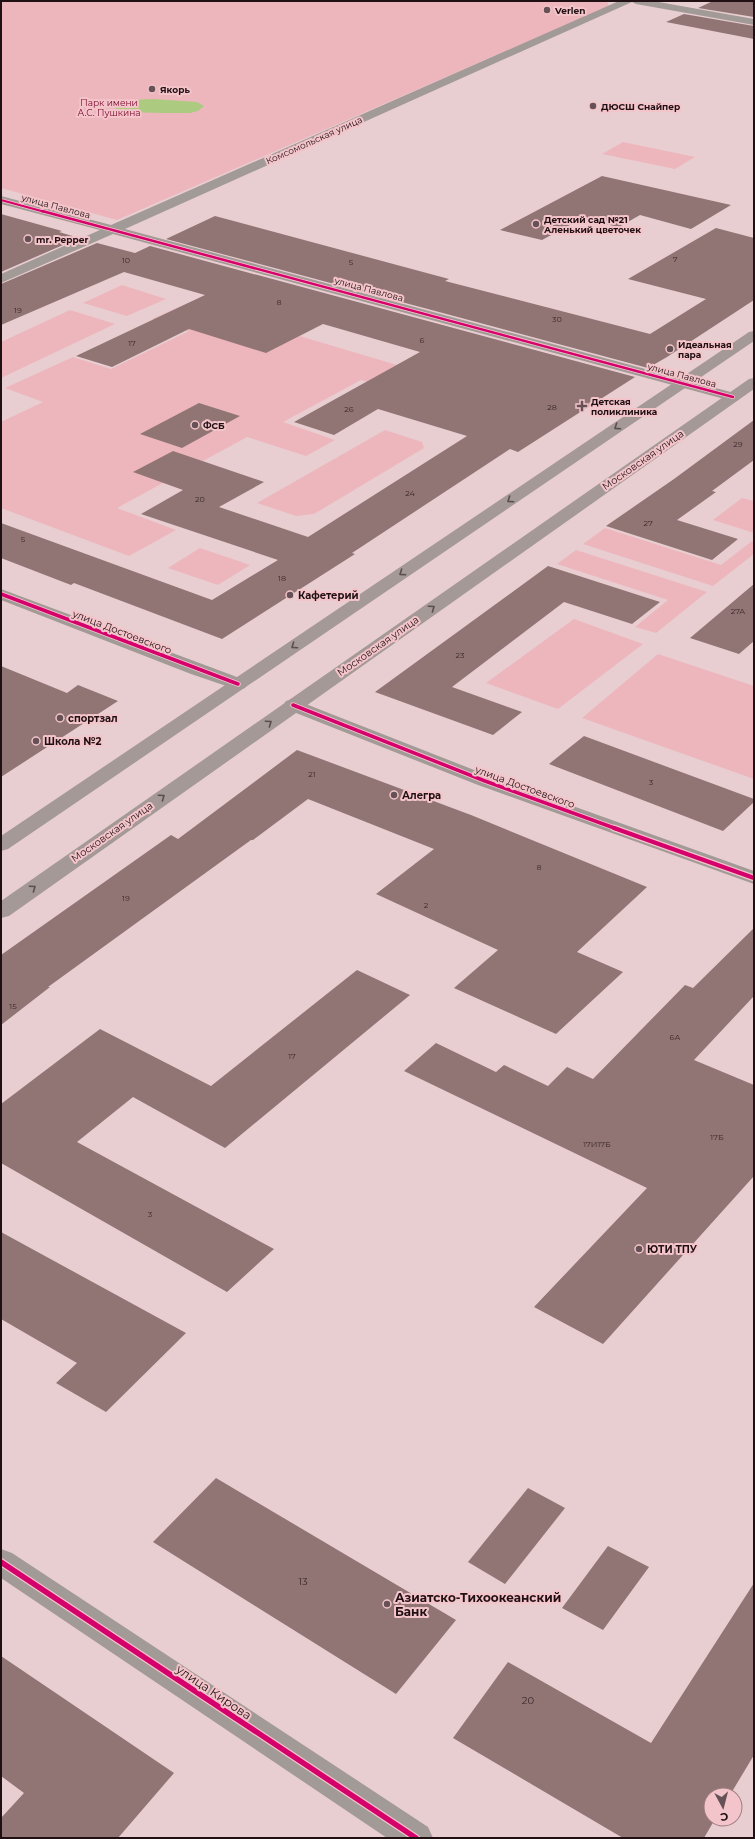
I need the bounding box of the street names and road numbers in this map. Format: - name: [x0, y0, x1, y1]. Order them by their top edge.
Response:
- street label: Комсомольская улица: [264, 114, 364, 166]
- street label: улица Павлова: [19, 191, 92, 220]
- street label: улица Павлова: [332, 274, 405, 303]
- street label: улица Павлова: [645, 360, 718, 389]
- street label: Московская улица: [600, 427, 686, 493]
- street label: улица Достоевского: [70, 607, 173, 657]
- street label: Московская улица: [335, 613, 421, 679]
- street label: улица Достоевского: [472, 763, 577, 811]
- street label: Московская улица: [69, 799, 155, 865]
- street label: улица Кирова: [173, 1661, 254, 1723]

